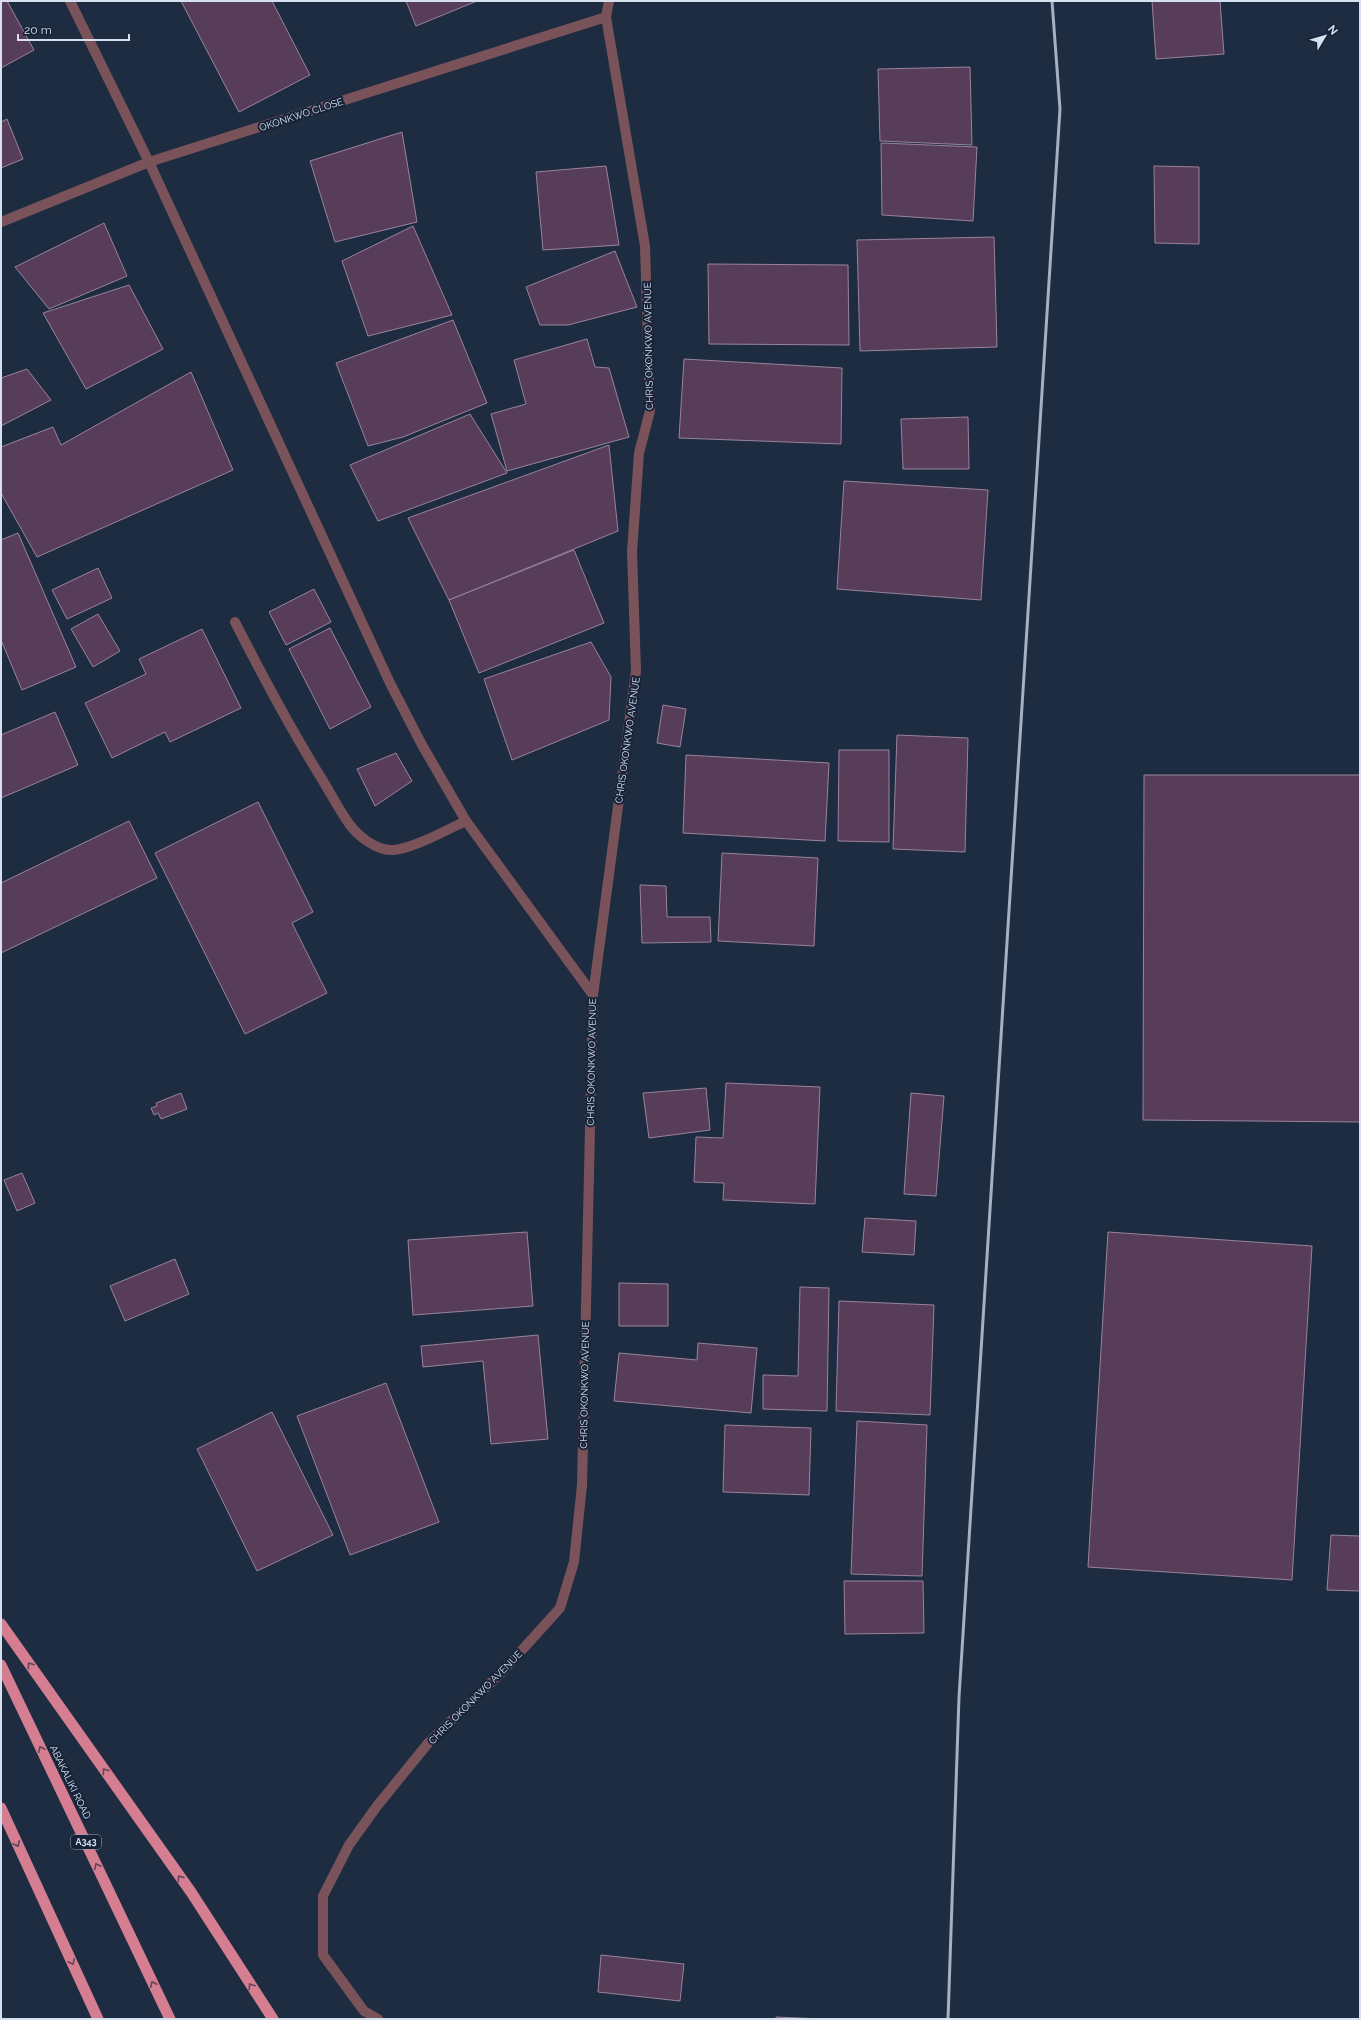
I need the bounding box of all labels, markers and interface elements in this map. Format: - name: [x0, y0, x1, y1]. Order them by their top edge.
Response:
- scale bar: [18, 16, 129, 42]
- north arrow: [1305, 16, 1345, 56]
- text: 20 m: [24, 23, 52, 37]
- text: N: [1325, 23, 1340, 37]
- street label: OKONKWO CLOSE: [258, 96, 344, 133]
- street label: CHRIS OKONKWO AVENUE: [642, 282, 655, 410]
- street label: CHRIS OKONKWO AVENUE: [613, 676, 642, 804]
- street label: CHRIS OKONKWO AVENUE: [585, 998, 598, 1126]
- street label: CHRIS OKONKWO AVENUE: [578, 1321, 591, 1449]
- street label: CHRIS OKONKWO AVENUE: [426, 1648, 524, 1746]
- one-way arrow: [27, 1662, 35, 1669]
- street label: ABAKALIKI ROAD: [48, 1744, 93, 1821]
- one-way arrow: [38, 1746, 46, 1753]
- one-way arrow: [103, 1769, 110, 1776]
- road number: A343: [71, 1835, 101, 1849]
- one-way arrow: [12, 1840, 20, 1847]
- one-way arrow: [94, 1863, 102, 1871]
- one-way arrow: [178, 1875, 185, 1882]
- one-way arrow: [67, 1958, 75, 1965]
- one-way arrow: [150, 1980, 158, 1988]
- one-way arrow: [249, 1983, 256, 1990]

